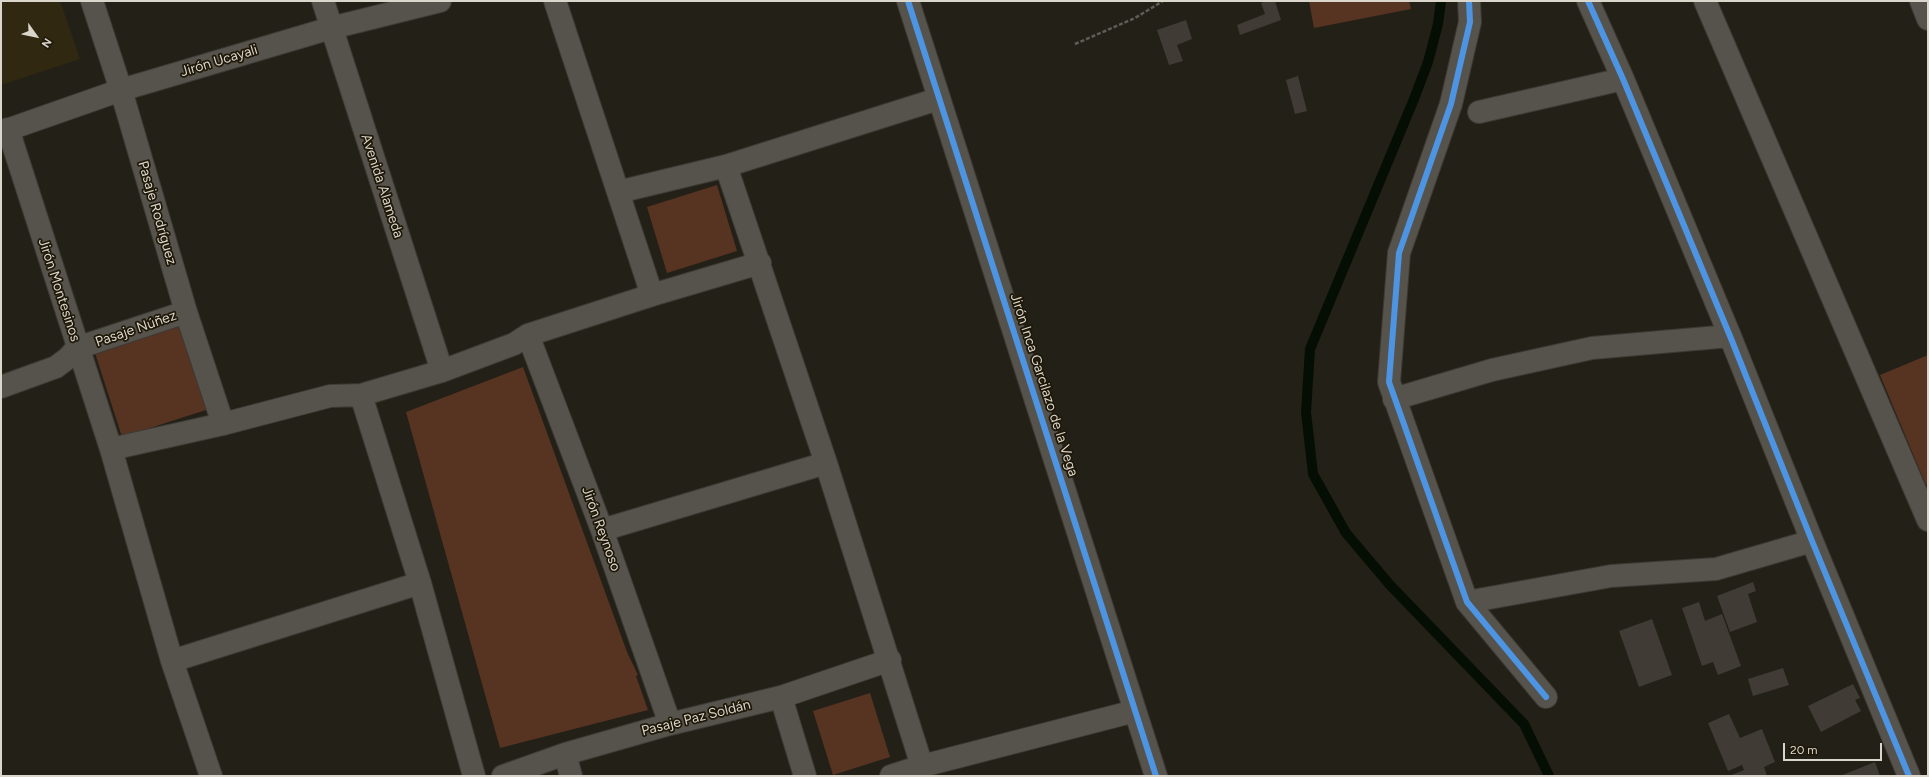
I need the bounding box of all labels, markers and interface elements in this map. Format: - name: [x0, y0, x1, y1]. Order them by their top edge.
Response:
- north arrow: [16, 16, 56, 56]
- text: N: [39, 36, 54, 50]
- street label: Jirón Ucayali: [178, 41, 260, 81]
- street label: Avenida Alameda: [357, 132, 407, 240]
- street label: Pasaje Rodríguez: [134, 159, 180, 267]
- street label: Jirón Montesinos: [34, 236, 84, 344]
- street label: Jirón Inca Garcilazo de la Vega: [1006, 291, 1082, 479]
- street label: Pasaje Núñez: [93, 307, 179, 351]
- street label: Jirón Reynoso: [578, 484, 624, 574]
- street label: Pasaje Paz Soldán: [640, 696, 752, 740]
- scale bar: [1785, 735, 1884, 761]
- text: 20 m: [1790, 743, 1818, 757]

